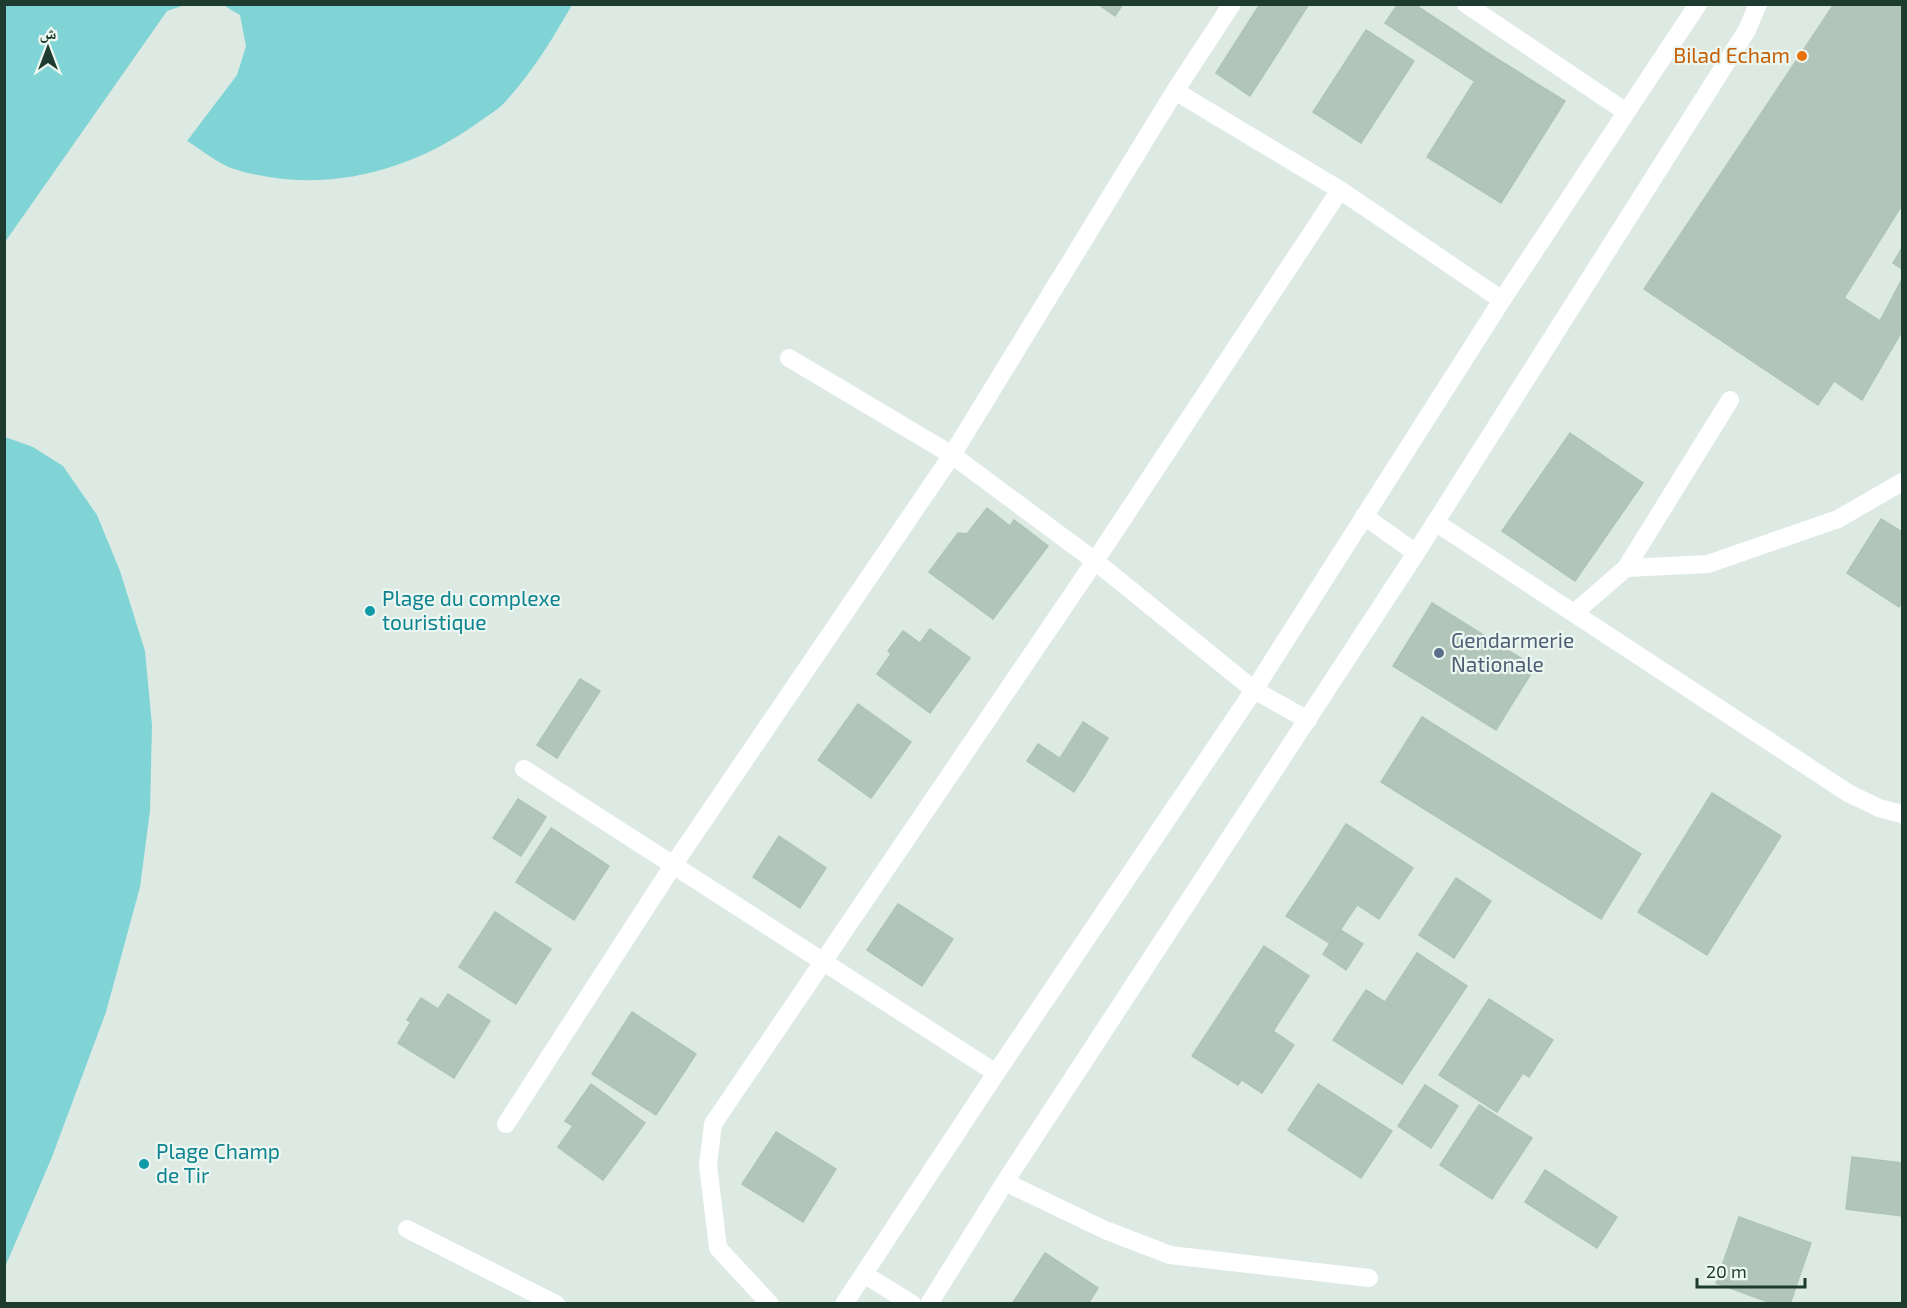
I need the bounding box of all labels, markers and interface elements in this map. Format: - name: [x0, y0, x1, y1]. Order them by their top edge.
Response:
- north arrow: [18, 18, 78, 78]
- text: ش: [40, 23, 57, 43]
- place label: Bilad Echam: [1673, 42, 1790, 67]
- marker: Bilad Echam: [1795, 49, 1809, 63]
- place label: Plage du complexe touristique: [382, 585, 561, 634]
- marker: Plage du complexe touristique: [363, 604, 377, 618]
- place label: Gendarmerie Nationale: [1451, 627, 1574, 676]
- marker: Gendarmerie Nationale: [1432, 646, 1446, 660]
- place label: Plage Champ de Tir: [156, 1138, 280, 1187]
- marker: Plage Champ de Tir: [137, 1157, 151, 1171]
- scale bar: [1697, 1251, 1805, 1289]
- text: 20 m: [1706, 1260, 1747, 1282]

